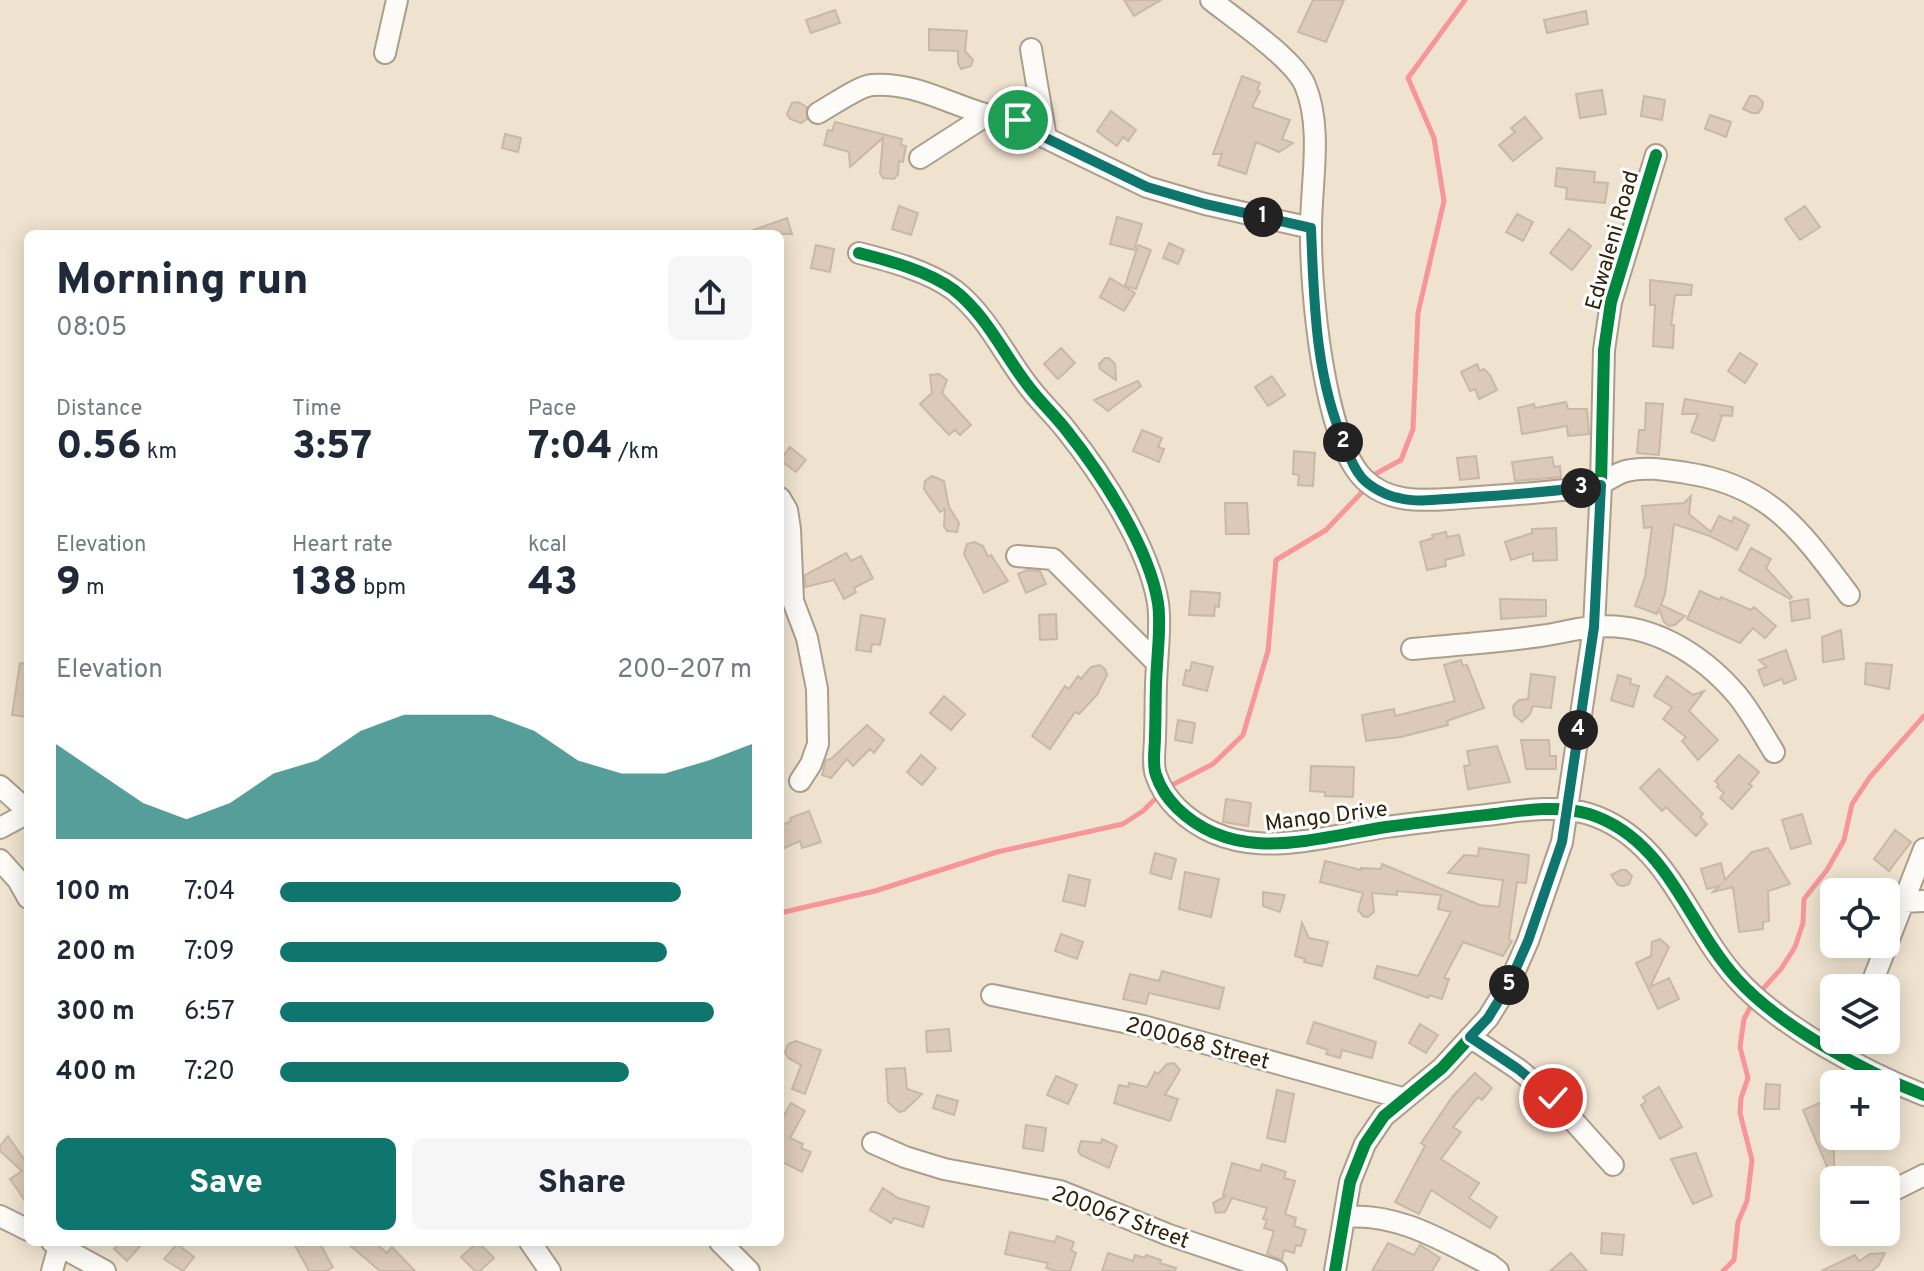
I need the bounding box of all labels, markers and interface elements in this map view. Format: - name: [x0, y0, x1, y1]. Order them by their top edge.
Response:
- pin: [984, 86, 1052, 154]
- icon: arrive: [996, 98, 1040, 142]
- street label: Edwaleni Road: [1581, 168, 1646, 314]
- pin: 1: [1243, 197, 1283, 237]
- text: 1: [1259, 203, 1267, 230]
- text: Morning run: [56, 254, 309, 310]
- button: share: [668, 256, 752, 340]
- text: 08:05: [56, 312, 127, 345]
- text: Distance: [56, 396, 142, 423]
- text: Time: [292, 396, 341, 423]
- text: Pace: [528, 396, 576, 423]
- pin: 2: [1323, 422, 1363, 462]
- text: 0.56: [56, 423, 142, 473]
- text: 3:57: [292, 423, 372, 473]
- text: 7:04: [528, 423, 613, 473]
- text: 2: [1336, 428, 1350, 455]
- text: km: [142, 439, 177, 466]
- text: /km: [613, 439, 659, 466]
- pin: 3: [1561, 468, 1601, 508]
- text: 3: [1574, 474, 1588, 501]
- text: Elevation: [56, 532, 146, 559]
- text: Heart rate: [292, 532, 393, 559]
- text: kcal: [528, 532, 567, 559]
- text: 9: [56, 559, 81, 609]
- text: 138: [292, 559, 358, 609]
- text: 43: [528, 559, 578, 609]
- text: m: [81, 575, 105, 602]
- text: bpm: [358, 575, 406, 602]
- text: Elevation: [56, 654, 163, 687]
- text: 200–207 m: [617, 654, 752, 687]
- pin: 4: [1558, 710, 1598, 750]
- text: 4: [1571, 716, 1585, 743]
- street label: Mango Drive: [1263, 797, 1389, 838]
- text: 100 m: [56, 876, 130, 909]
- text: 7:04: [184, 876, 235, 909]
- map controls: [1820, 878, 1900, 1246]
- button: locate: [1820, 878, 1900, 958]
- text: 200 m: [56, 936, 135, 969]
- text: 7:09: [184, 936, 235, 969]
- pin: 5: [1489, 965, 1529, 1005]
- text: 5: [1502, 971, 1516, 998]
- button: layers: [1820, 974, 1900, 1054]
- text: 300 m: [56, 996, 135, 1029]
- text: 6:57: [184, 996, 235, 1029]
- street label: 200068 Street: [1122, 1012, 1272, 1077]
- text: 400 m: [56, 1056, 136, 1089]
- text: 7:20: [184, 1056, 235, 1089]
- pin: [1519, 1064, 1587, 1132]
- button: +: [1820, 1070, 1900, 1150]
- icon: check: [1531, 1076, 1575, 1120]
- button: Save: [56, 1138, 396, 1230]
- button: Share: [412, 1138, 752, 1230]
- button: −: [1820, 1166, 1900, 1246]
- street label: 200067 Street: [1048, 1181, 1193, 1256]

